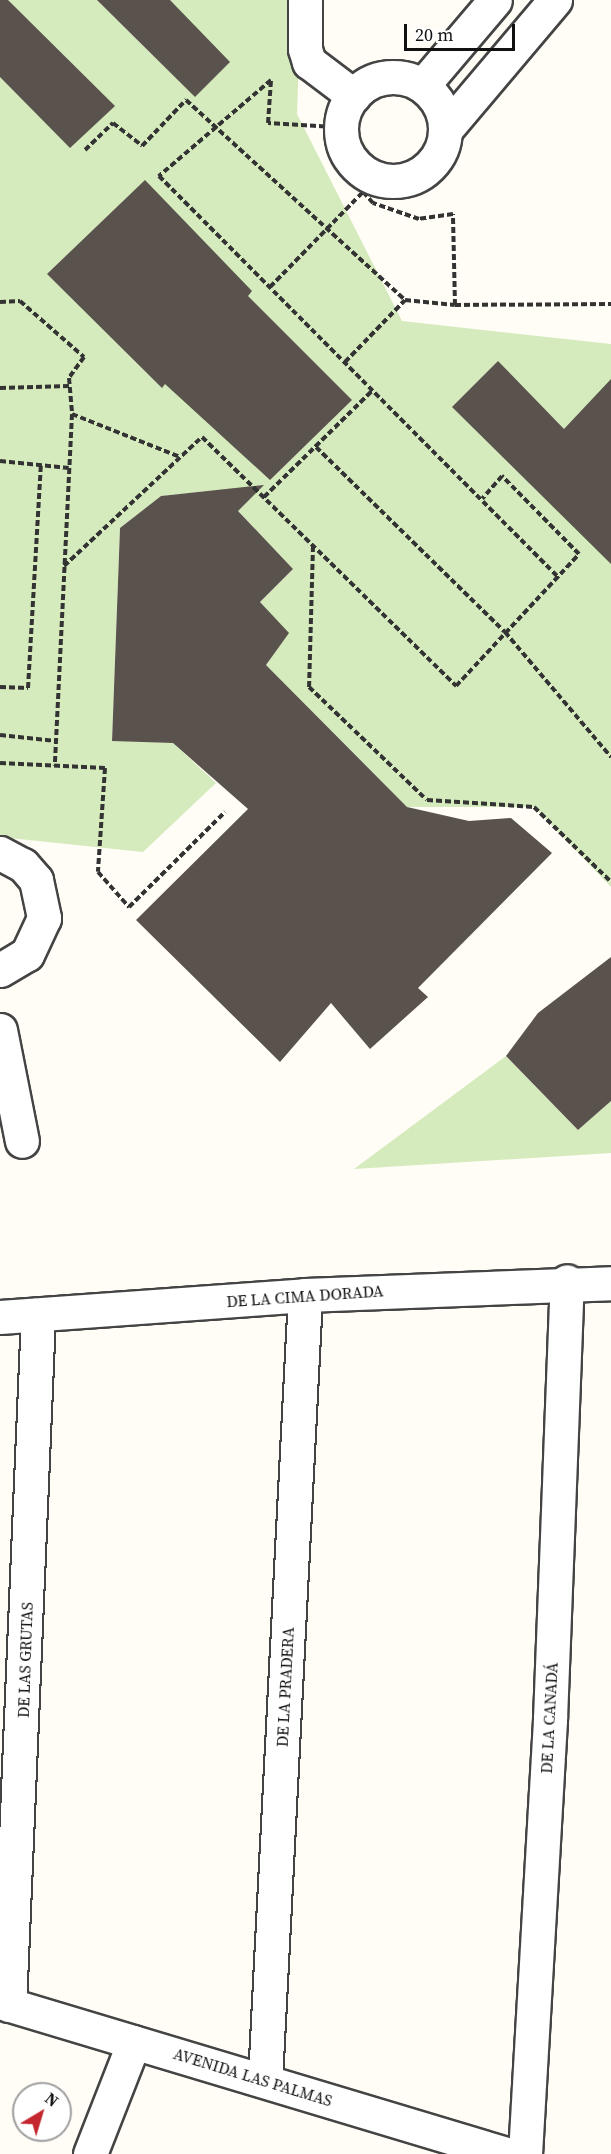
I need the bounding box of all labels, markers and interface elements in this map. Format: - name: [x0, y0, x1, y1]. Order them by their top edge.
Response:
- scale bar: [407, 12, 518, 50]
- text: 20 m: [415, 22, 453, 47]
- street label: DE LA CIMA DORADA: [226, 1281, 384, 1311]
- street label: DE LAS GRUTAS: [13, 1602, 37, 1718]
- street label: DE LA PRADERA: [272, 1626, 298, 1748]
- street label: DE LA CANADÁ: [537, 1662, 561, 1774]
- street label: AVENIDA LAS PALMAS: [171, 2044, 335, 2110]
- north arrow: [12, 2082, 72, 2142]
- text: N: [40, 2087, 63, 2112]

